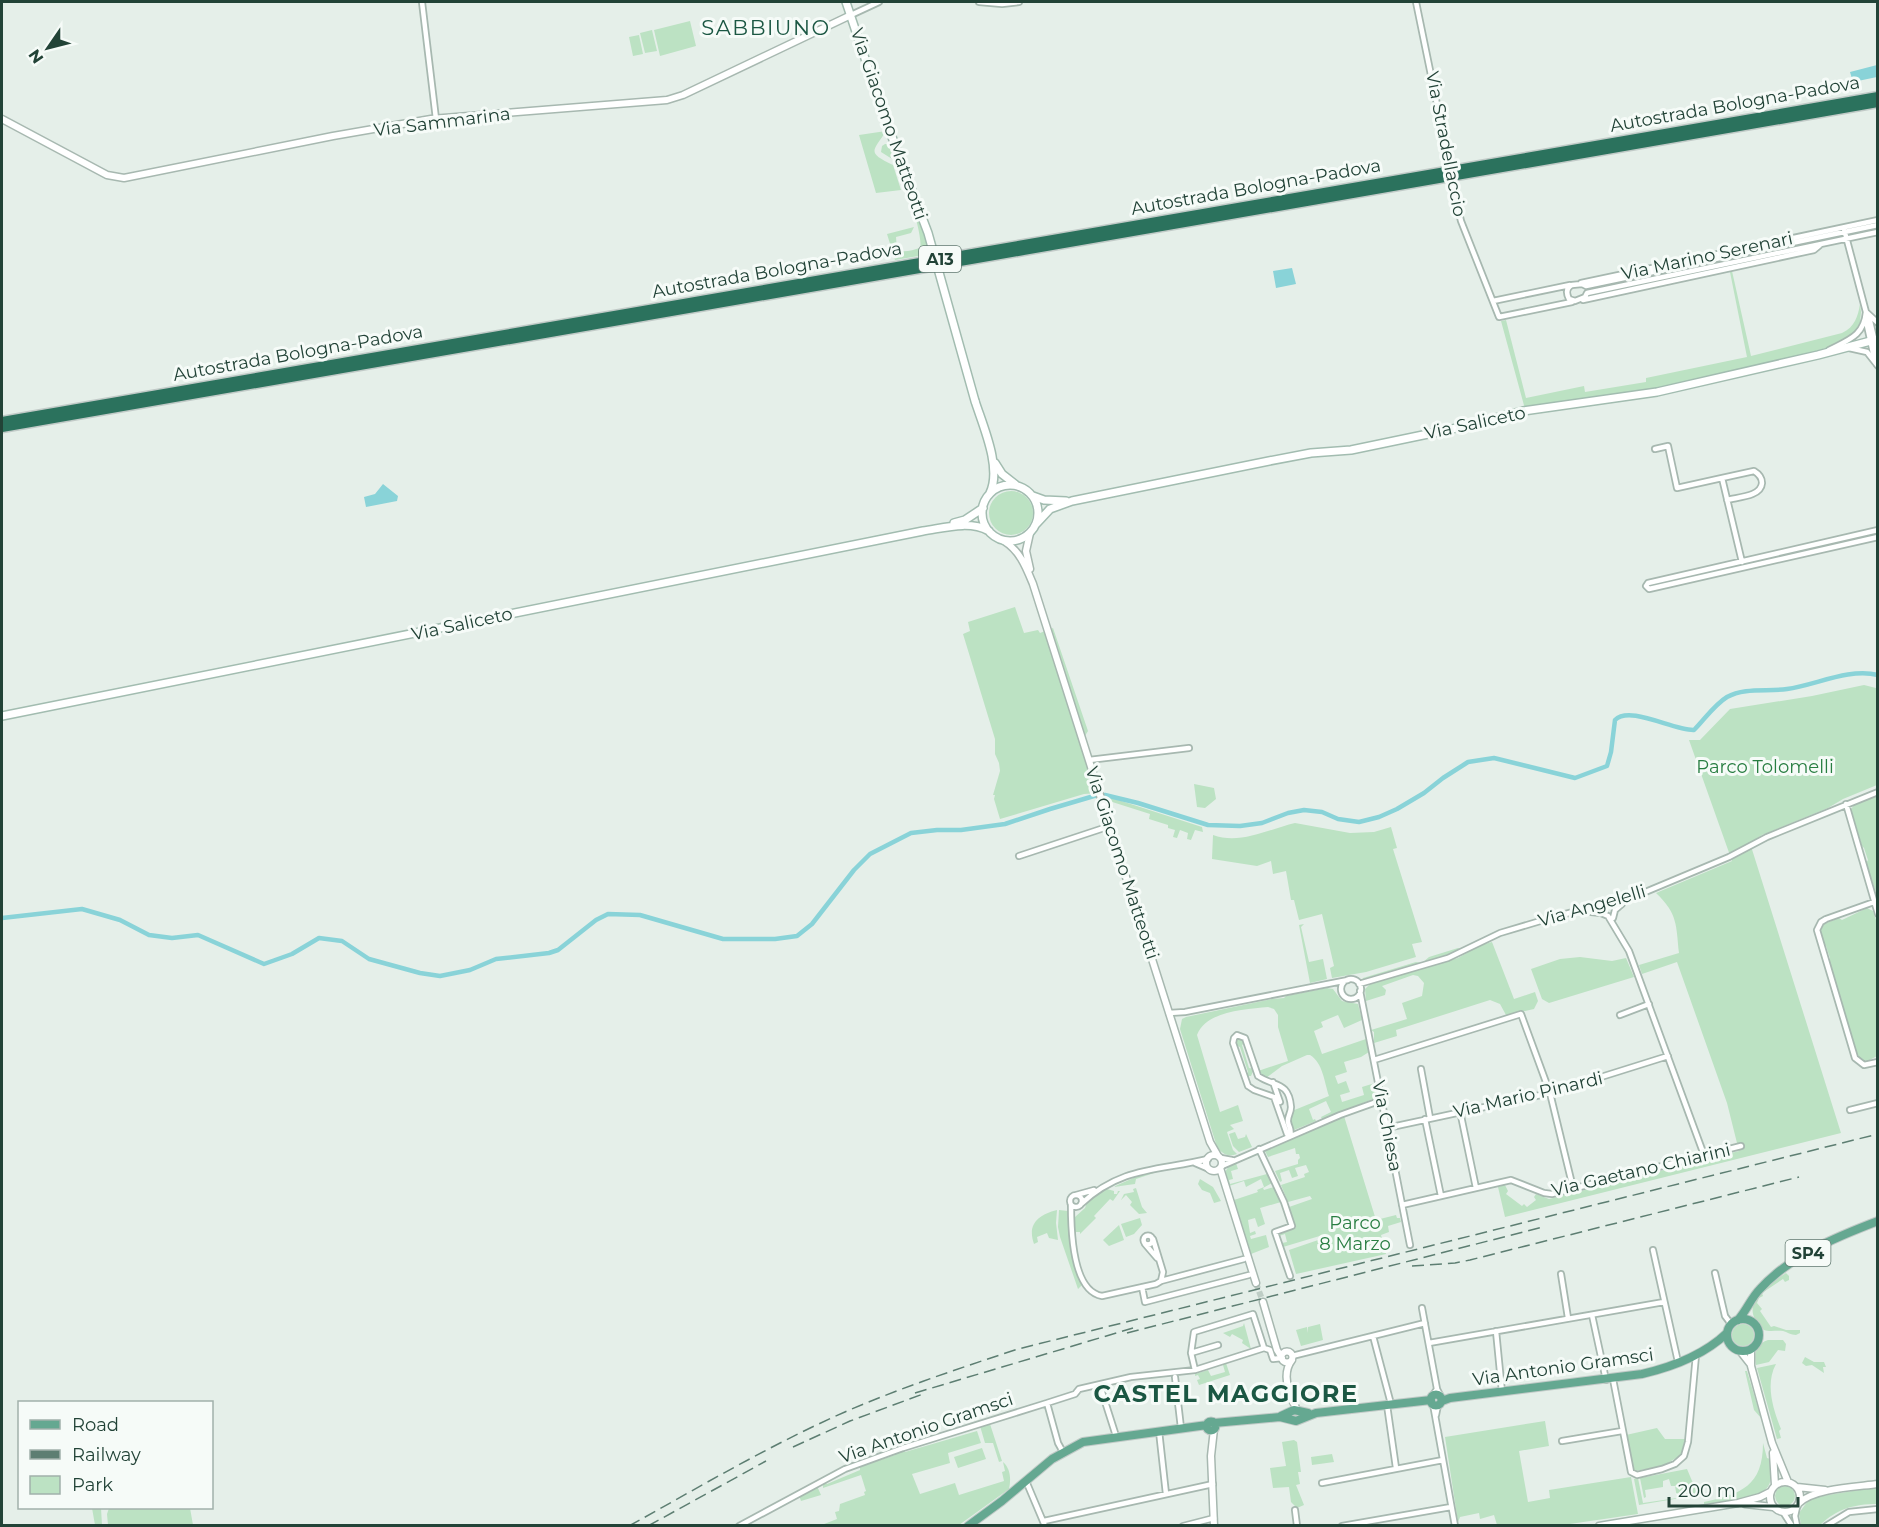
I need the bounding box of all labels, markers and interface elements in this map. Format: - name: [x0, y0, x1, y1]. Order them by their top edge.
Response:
- district label: SABBIUNO: [701, 15, 831, 40]
- north arrow: [18, 18, 78, 78]
- street label: Via Giacomo Matteotti: [846, 25, 932, 223]
- text: N: [25, 46, 48, 67]
- street label: Via Stradellaccio: [1421, 70, 1471, 218]
- street label: Autostrada Bologna-Padova: [1608, 71, 1862, 137]
- street label: Via Sammarina: [372, 103, 512, 141]
- street label: Autostrada Bologna-Padova: [1129, 154, 1383, 220]
- street label: Via Marino Serenari: [1619, 227, 1795, 285]
- street label: Autostrada Bologna-Padova: [650, 237, 904, 303]
- road number: A13: [919, 246, 961, 272]
- street label: Autostrada Bologna-Padova: [171, 320, 425, 386]
- street label: Via Saliceto: [1422, 402, 1528, 444]
- street label: Via Saliceto: [409, 603, 515, 645]
- park label: Parco Tolomelli: [1696, 756, 1834, 778]
- street label: Via Giacomo Matteotti: [1080, 764, 1164, 962]
- street label: Via Angelelli: [1536, 880, 1648, 932]
- street label: Via Mario Pinardi: [1451, 1067, 1605, 1123]
- street label: Via Chiesa: [1367, 1079, 1407, 1173]
- street label: Via Gaetano Chiarini: [1549, 1139, 1733, 1201]
- park label: Parco 8 Marzo: [1319, 1212, 1391, 1255]
- road number: SP4: [1786, 1240, 1830, 1266]
- street label: Via Antonio Gramsci: [1471, 1343, 1655, 1391]
- district label: CASTEL MAGGIORE: [1093, 1379, 1359, 1408]
- street label: Via Antonio Gramsci: [836, 1388, 1016, 1468]
- legend: [18, 1401, 213, 1509]
- text: Road: [72, 1414, 119, 1436]
- text: Railway: [72, 1444, 141, 1466]
- scale bar: [1669, 1470, 1798, 1508]
- text: Park: [72, 1474, 113, 1496]
- text: 200 m: [1678, 1480, 1736, 1502]

